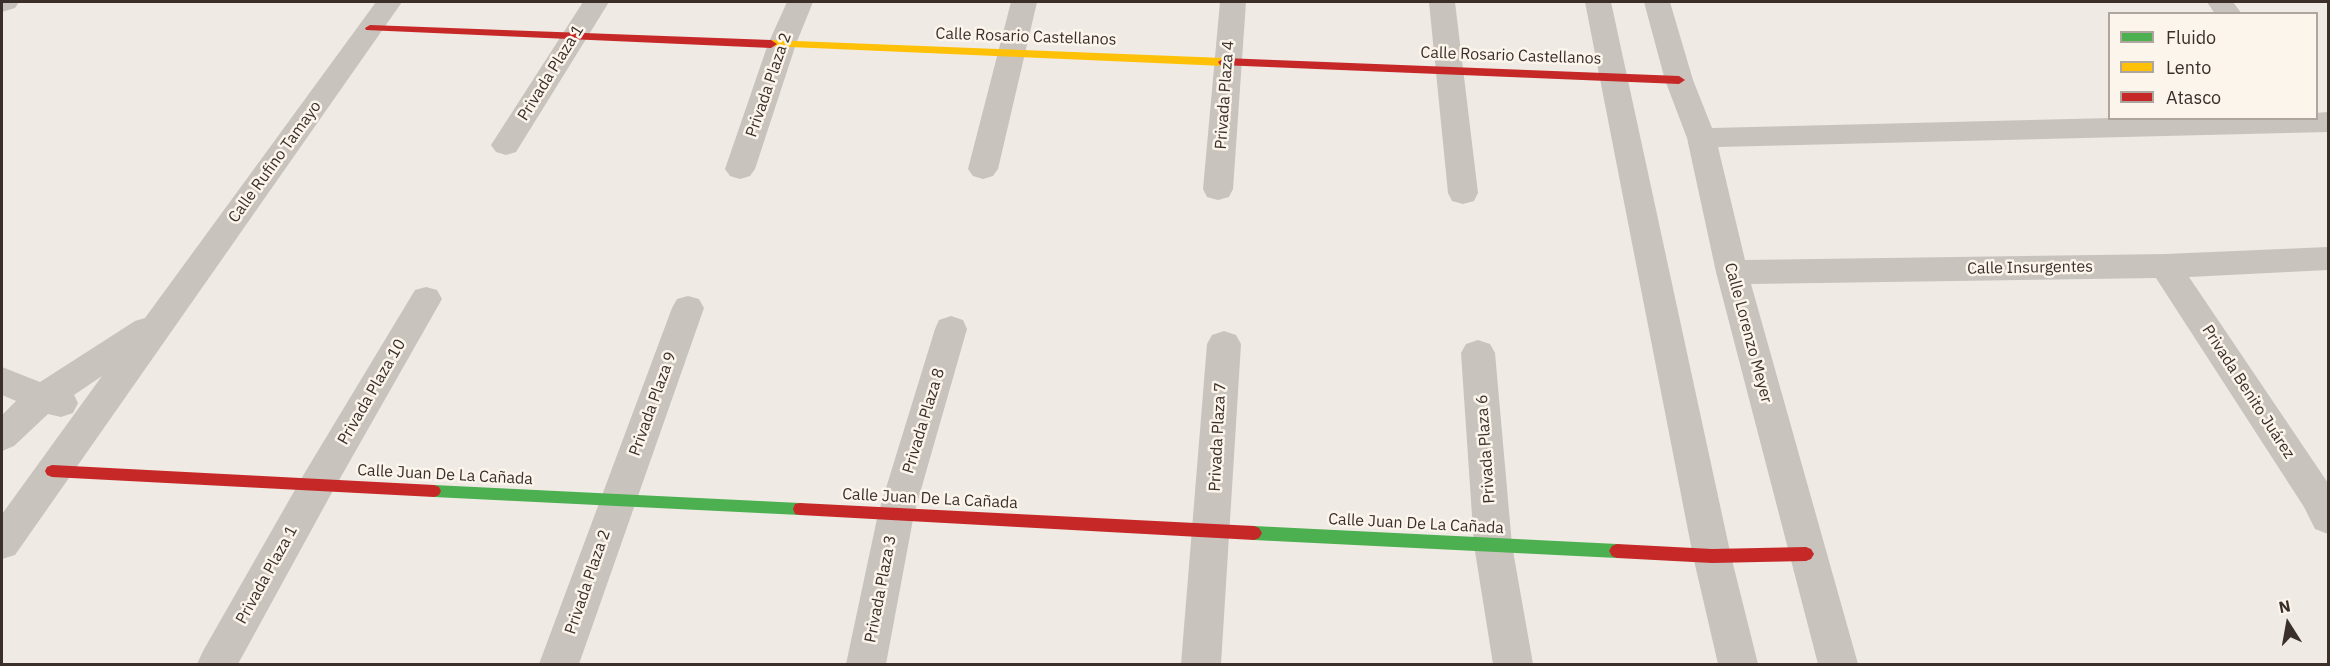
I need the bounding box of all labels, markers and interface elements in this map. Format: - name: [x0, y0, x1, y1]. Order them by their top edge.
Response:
- legend: [2108, 12, 2318, 120]
- street label: Privada Plaza 1: [514, 22, 588, 124]
- street label: Calle Rosario Castellanos: [935, 24, 1117, 50]
- text: Fluido: [2166, 26, 2216, 49]
- street label: Privada Plaza 2: [742, 30, 796, 140]
- street label: Privada Plaza 4: [1212, 40, 1238, 150]
- street label: Calle Rosario Castellanos: [1420, 43, 1602, 69]
- text: Lento: [2166, 56, 2211, 79]
- text: Atasco: [2166, 86, 2221, 109]
- street label: Calle Rufino Tamayo: [224, 97, 326, 227]
- street label: Calle Insurgentes: [1967, 257, 2093, 279]
- street label: Calle Lorenzo Meyer: [1720, 261, 1776, 405]
- street label: Privada Benito Juárez: [2198, 322, 2298, 462]
- street label: Privada Plaza 10: [334, 336, 410, 448]
- street label: Privada Plaza 9: [625, 349, 681, 459]
- street label: Privada Plaza 8: [899, 366, 949, 476]
- street label: Privada Plaza 7: [1206, 382, 1230, 492]
- street label: Privada Plaza 6: [1473, 394, 1499, 504]
- street label: Calle Juan De La Cañada: [357, 461, 533, 489]
- street label: Calle Juan De La Cañada: [842, 485, 1018, 513]
- street label: Calle Juan De La Cañada: [1328, 510, 1504, 538]
- street label: Privada Plaza 1: [232, 523, 302, 627]
- street label: Privada Plaza 2: [561, 527, 615, 637]
- street label: Privada Plaza 3: [861, 534, 901, 644]
- north arrow: [2258, 594, 2318, 654]
- text: N: [2277, 595, 2292, 617]

